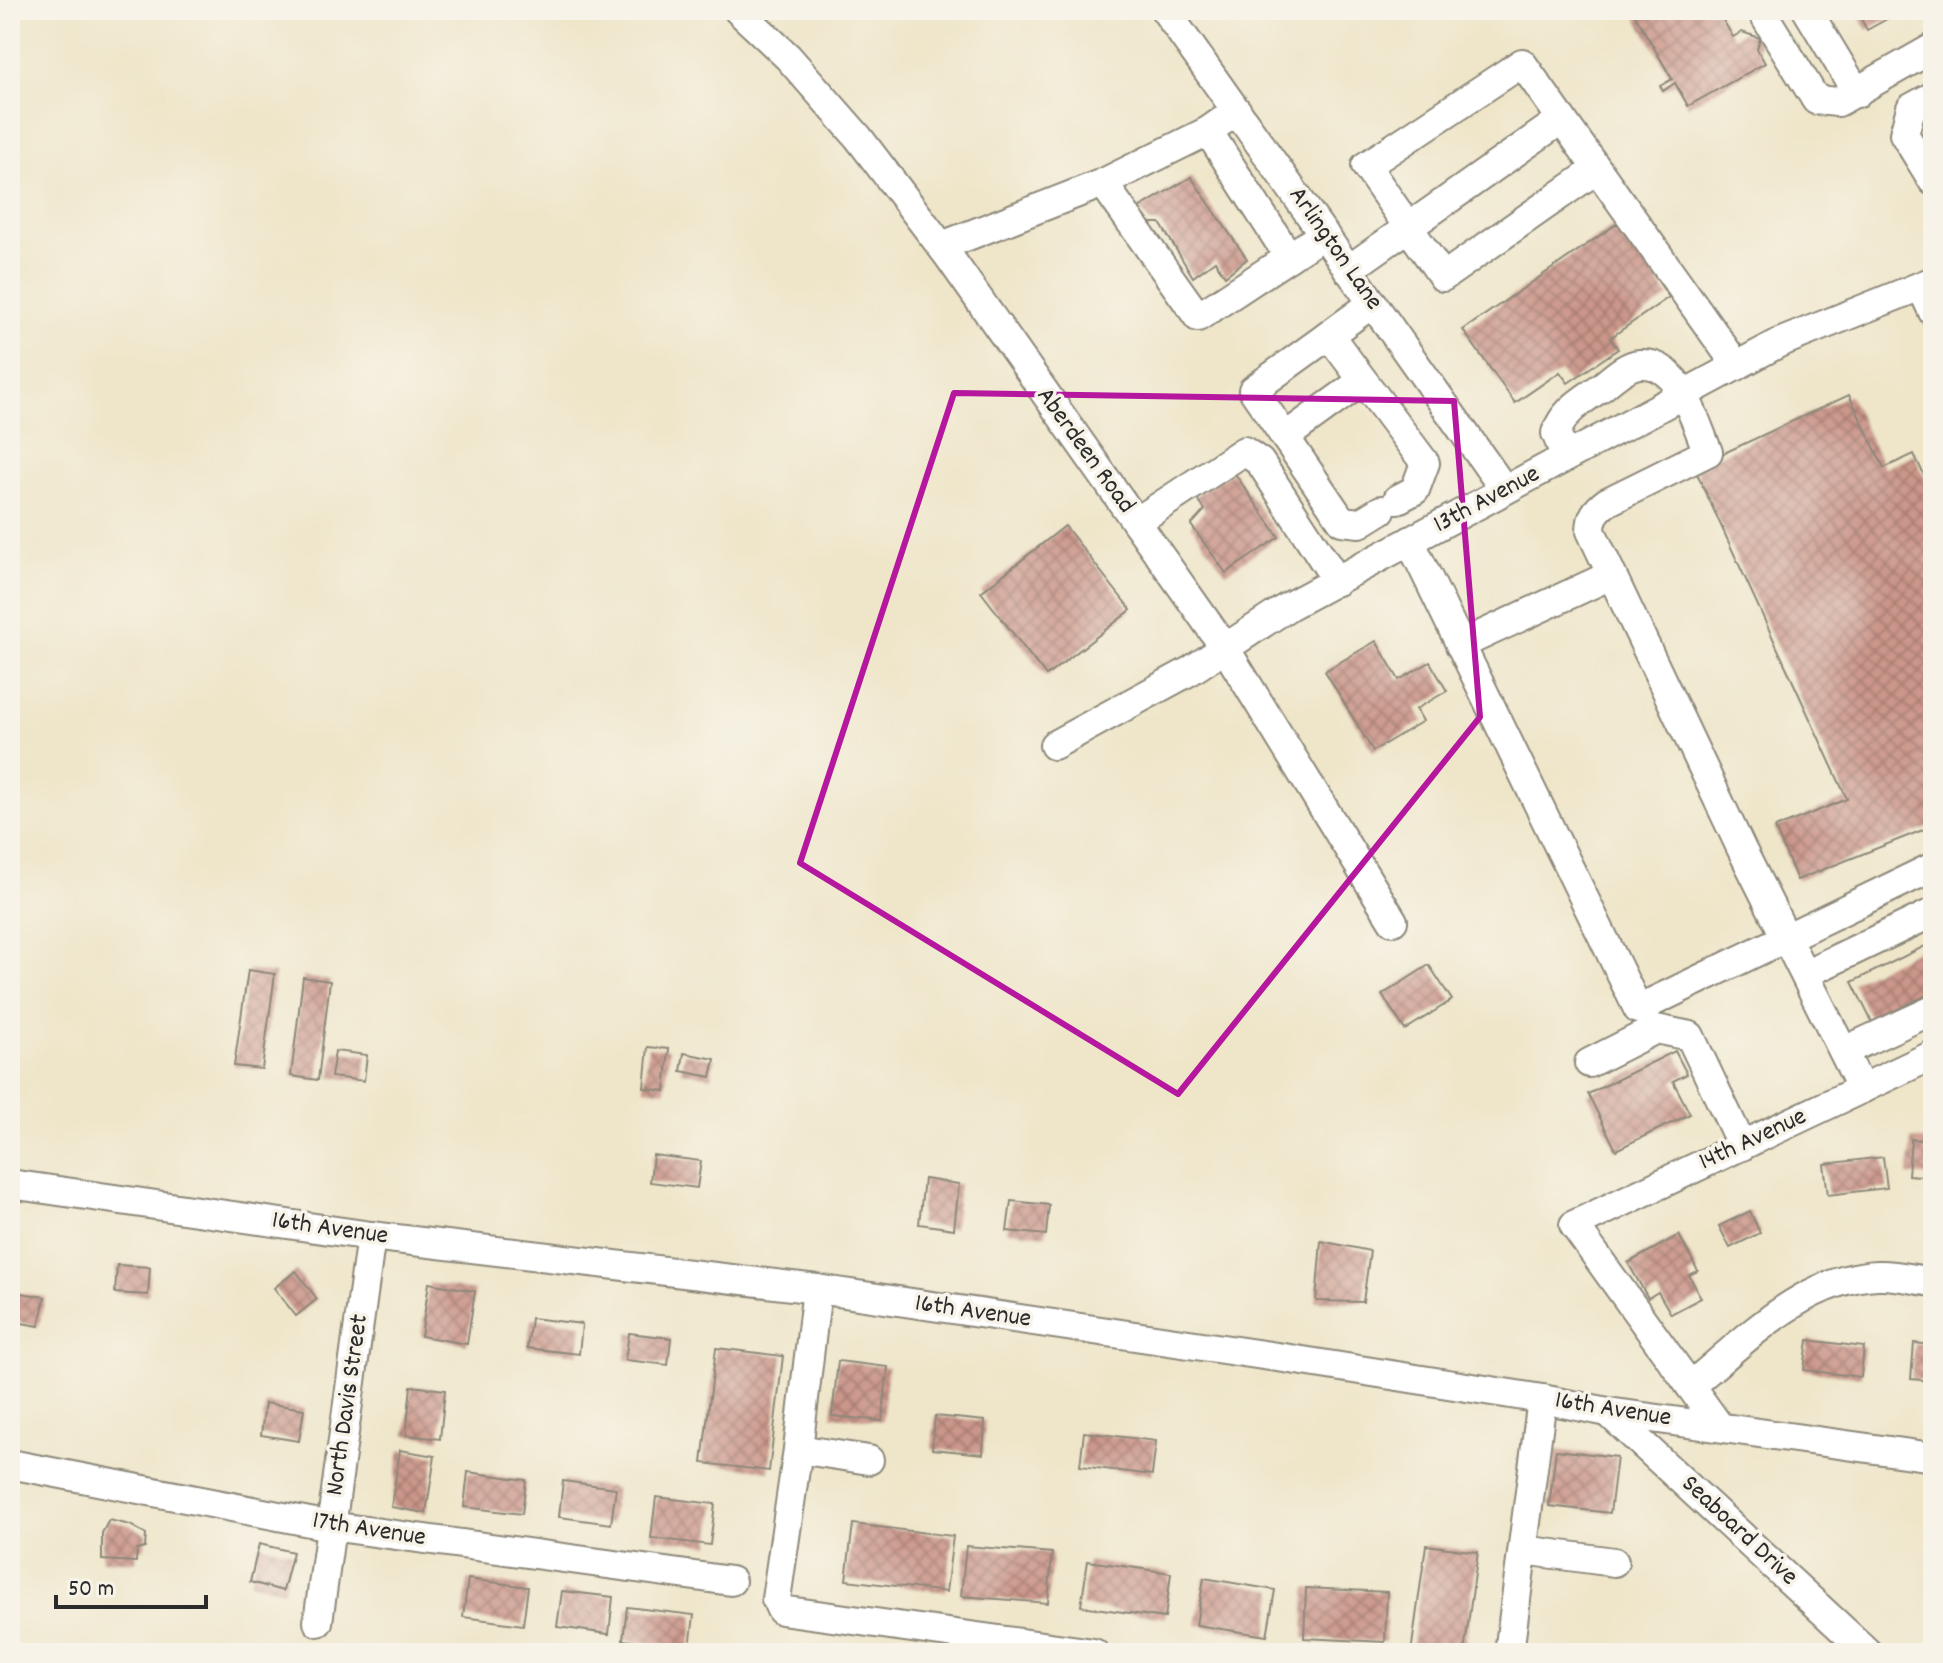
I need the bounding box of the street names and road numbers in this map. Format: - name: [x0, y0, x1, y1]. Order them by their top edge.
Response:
- street label: Arlington Lane: [1279, 180, 1391, 318]
- street label: Aberdeen Road: [1026, 380, 1144, 522]
- street label: 13th Avenue: [1427, 456, 1547, 544]
- street label: 14th Avenue: [1693, 1099, 1813, 1181]
- street label: 16th Avenue: [269, 1203, 391, 1255]
- street label: 16th Avenue: [912, 1286, 1034, 1338]
- street label: North Davis Street: [317, 1312, 379, 1498]
- street label: 16th Avenue: [1552, 1383, 1674, 1437]
- street label: Seaboard Drive: [1672, 1467, 1806, 1595]
- street label: 17th Avenue: [310, 1503, 428, 1557]

